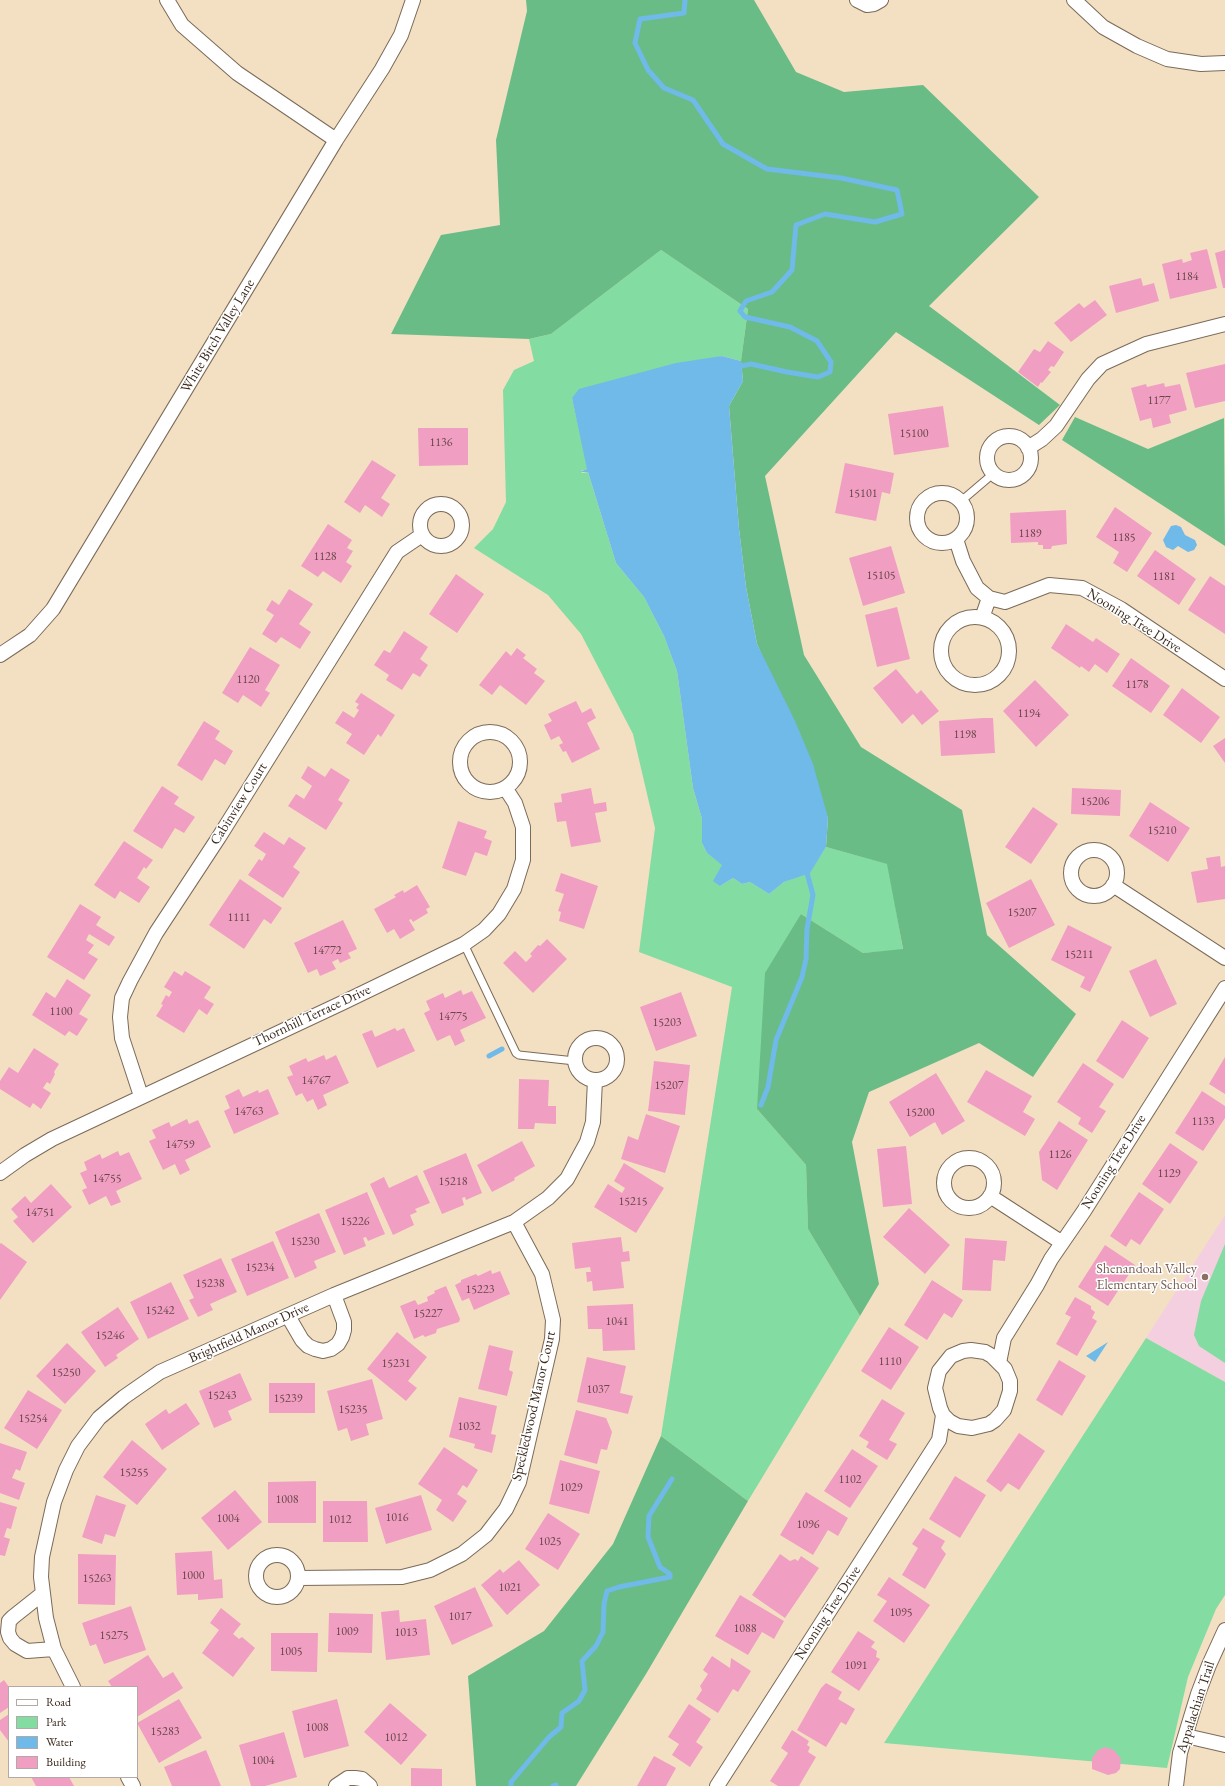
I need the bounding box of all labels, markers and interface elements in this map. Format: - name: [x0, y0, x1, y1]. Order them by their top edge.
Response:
- house number: 1184: [1175, 270, 1199, 284]
- street label: White Birch Valley Lane: [177, 276, 259, 396]
- house number: 1177: [1147, 394, 1171, 408]
- house number: 15100: [900, 427, 928, 441]
- house number: 1136: [429, 436, 453, 450]
- house number: 15101: [849, 487, 877, 501]
- house number: 1189: [1018, 527, 1042, 541]
- house number: 1185: [1112, 531, 1136, 545]
- house number: 1128: [313, 550, 337, 564]
- house number: 15105: [867, 569, 895, 583]
- house number: 1181: [1152, 570, 1176, 584]
- street label: Nooning Tree Drive: [1084, 585, 1184, 657]
- house number: 1120: [236, 673, 260, 687]
- house number: 1178: [1125, 678, 1149, 692]
- house number: 1194: [1017, 707, 1041, 721]
- house number: 1198: [953, 728, 977, 742]
- street label: Cabinview Court: [207, 760, 271, 848]
- house number: 15206: [1081, 795, 1109, 809]
- house number: 15210: [1148, 824, 1176, 838]
- house number: 15207: [1008, 906, 1036, 920]
- house number: 1111: [227, 911, 251, 925]
- house number: 14772: [313, 944, 341, 958]
- house number: 15211: [1065, 948, 1093, 962]
- street label: Thornhill Terrace Drive: [251, 981, 373, 1051]
- house number: 1100: [49, 1005, 73, 1019]
- house number: 14775: [439, 1010, 467, 1024]
- house number: 15203: [653, 1016, 681, 1030]
- house number: 14767: [302, 1074, 330, 1088]
- house number: 15207: [655, 1079, 683, 1093]
- house number: 14763: [235, 1105, 263, 1119]
- house number: 15200: [906, 1106, 934, 1120]
- street label: Nooning Tree Drive: [1078, 1112, 1150, 1212]
- house number: 1133: [1191, 1115, 1215, 1129]
- house number: 14759: [166, 1138, 194, 1152]
- house number: 1126: [1048, 1148, 1072, 1162]
- house number: 1129: [1157, 1167, 1181, 1181]
- house number: 14755: [93, 1172, 121, 1186]
- house number: 15218: [439, 1175, 467, 1189]
- house number: 15215: [619, 1195, 647, 1209]
- house number: 14751: [26, 1206, 54, 1220]
- house number: 15226: [341, 1215, 369, 1229]
- house number: 15230: [291, 1235, 319, 1249]
- house number: 15234: [246, 1261, 274, 1275]
- place label: Shenandoah Valley Elementary School: [1096, 1261, 1197, 1294]
- marker: Shenandoah Valley Elementary School: [1200, 1272, 1210, 1282]
- house number: 15238: [196, 1277, 224, 1291]
- house number: 15223: [466, 1283, 494, 1297]
- street label: Brightfield Manor Drive: [186, 1299, 312, 1367]
- house number: 15242: [146, 1304, 174, 1318]
- house number: 15227: [414, 1307, 442, 1321]
- house number: 1041: [605, 1315, 629, 1329]
- house number: 15246: [96, 1329, 124, 1343]
- street label: Speckledwood Manor Court: [509, 1330, 559, 1482]
- house number: 1110: [878, 1355, 902, 1369]
- house number: 15231: [382, 1357, 410, 1371]
- house number: 15250: [52, 1366, 80, 1380]
- house number: 1037: [586, 1383, 610, 1397]
- house number: 15243: [208, 1389, 236, 1403]
- house number: 15239: [274, 1392, 302, 1406]
- house number: 15235: [339, 1403, 367, 1417]
- house number: 15254: [19, 1412, 47, 1426]
- house number: 1032: [457, 1420, 481, 1434]
- house number: 15255: [120, 1466, 148, 1480]
- house number: 1102: [838, 1473, 862, 1487]
- house number: 1029: [559, 1481, 583, 1495]
- house number: 1008: [275, 1493, 299, 1507]
- house number: 1016: [385, 1511, 409, 1525]
- house number: 1004: [216, 1512, 240, 1526]
- house number: 1012: [328, 1513, 352, 1527]
- house number: 1096: [796, 1518, 820, 1532]
- house number: 1025: [538, 1535, 562, 1549]
- street label: Nooning Tree Drive: [791, 1563, 865, 1663]
- house number: 1000: [181, 1569, 205, 1583]
- house number: 15263: [83, 1572, 111, 1586]
- house number: 1021: [498, 1581, 522, 1595]
- house number: 1095: [889, 1606, 913, 1620]
- house number: 1017: [448, 1610, 472, 1624]
- house number: 1088: [733, 1622, 757, 1636]
- house number: 1009: [335, 1625, 359, 1639]
- house number: 1013: [394, 1626, 418, 1640]
- house number: 15275: [100, 1629, 128, 1643]
- house number: 1005: [279, 1645, 303, 1659]
- house number: 1091: [844, 1659, 868, 1673]
- street label: Appalachian Trail: [1173, 1659, 1219, 1755]
- legend: [8, 1686, 138, 1778]
- text: Road: [46, 1694, 71, 1710]
- text: Park: [46, 1714, 66, 1730]
- house number: 1008: [305, 1721, 329, 1735]
- house number: 15283: [151, 1725, 179, 1739]
- house number: 1012: [384, 1731, 408, 1745]
- text: Water: [46, 1734, 73, 1750]
- text: Building: [46, 1754, 86, 1770]
- house number: 1004: [251, 1754, 275, 1768]

